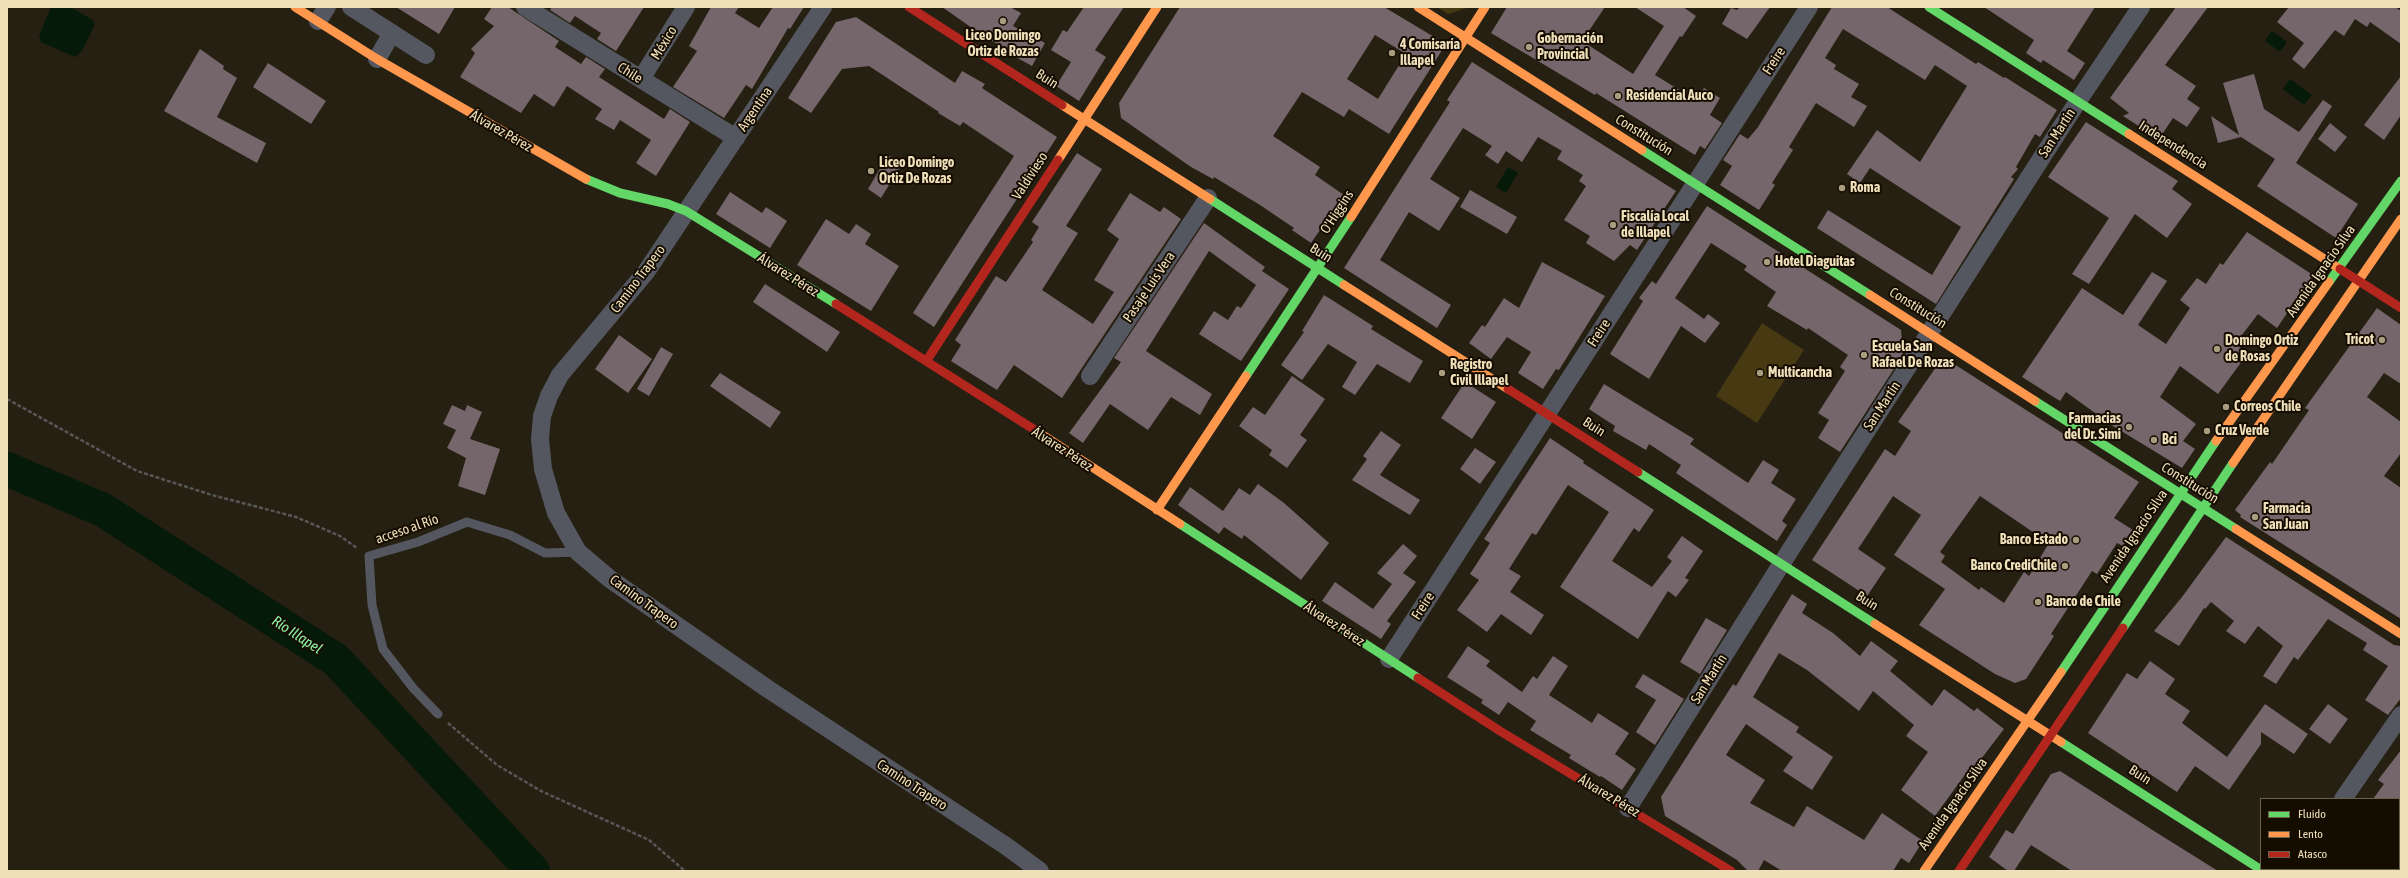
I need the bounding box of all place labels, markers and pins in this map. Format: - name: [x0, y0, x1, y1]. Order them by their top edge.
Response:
- marker: Liceo Domingo Ortiz de Rozas: [998, 16, 1008, 26]
- place label: Liceo Domingo Ortiz de Rozas: [965, 28, 1041, 60]
- place label: Gobernación Provincial: [1537, 31, 1603, 64]
- place label: 4 Comisaría Illapel: [1400, 37, 1460, 70]
- marker: Gobernación Provincial: [1524, 42, 1534, 52]
- marker: 4 Comisaría Illapel: [1387, 48, 1397, 58]
- place label: Residencial Auco: [1626, 88, 1713, 104]
- marker: Residencial Auco: [1613, 91, 1623, 101]
- place label: Liceo Domingo Ortiz De Rozas: [879, 155, 954, 188]
- marker: Liceo Domingo Ortiz De Rozas: [866, 166, 876, 176]
- place label: Roma: [1850, 180, 1880, 196]
- marker: Roma: [1837, 183, 1847, 193]
- place label: Fiscalía Local de Illapel: [1621, 209, 1689, 242]
- marker: Fiscalía Local de Illapel: [1608, 220, 1618, 230]
- place label: Hotel Diaguitas: [1775, 254, 1855, 270]
- marker: Hotel Diaguitas: [1762, 257, 1772, 267]
- place label: Tricot: [2346, 332, 2374, 348]
- place label: Domingo Ortiz de Rosas: [2225, 333, 2298, 366]
- marker: Tricot: [2377, 335, 2387, 345]
- place label: Escuela San Rafael De Rozas: [1872, 339, 1954, 372]
- marker: Domingo Ortiz de Rosas: [2212, 344, 2222, 354]
- marker: Escuela San Rafael De Rozas: [1859, 350, 1869, 360]
- place label: Registro Civil Illapel: [1450, 357, 1508, 390]
- place label: Multicancha: [1768, 365, 1832, 381]
- marker: Registro Civil Illapel: [1437, 368, 1447, 378]
- marker: Multicancha: [1755, 368, 1765, 378]
- place label: Correos Chile: [2234, 399, 2301, 415]
- marker: Correos Chile: [2221, 402, 2231, 412]
- place label: Farmacias del Dr. Simi: [2064, 411, 2121, 444]
- marker: Farmacias del Dr. Simi: [2124, 422, 2134, 432]
- place label: Cruz Verde: [2215, 423, 2269, 439]
- marker: Cruz Verde: [2202, 426, 2212, 436]
- place label: Bci: [2162, 432, 2177, 448]
- marker: Bci: [2149, 435, 2159, 445]
- place label: Farmacia San Juan: [2263, 501, 2311, 534]
- marker: Farmacia San Juan: [2250, 512, 2260, 522]
- place label: Banco Estado: [2000, 532, 2068, 548]
- marker: Banco Estado: [2071, 535, 2081, 545]
- place label: Banco CrediChile: [1971, 558, 2057, 574]
- marker: Banco CrediChile: [2060, 561, 2070, 571]
- place label: Banco de Chile: [2046, 594, 2121, 610]
- marker: Banco de Chile: [2033, 597, 2043, 607]

